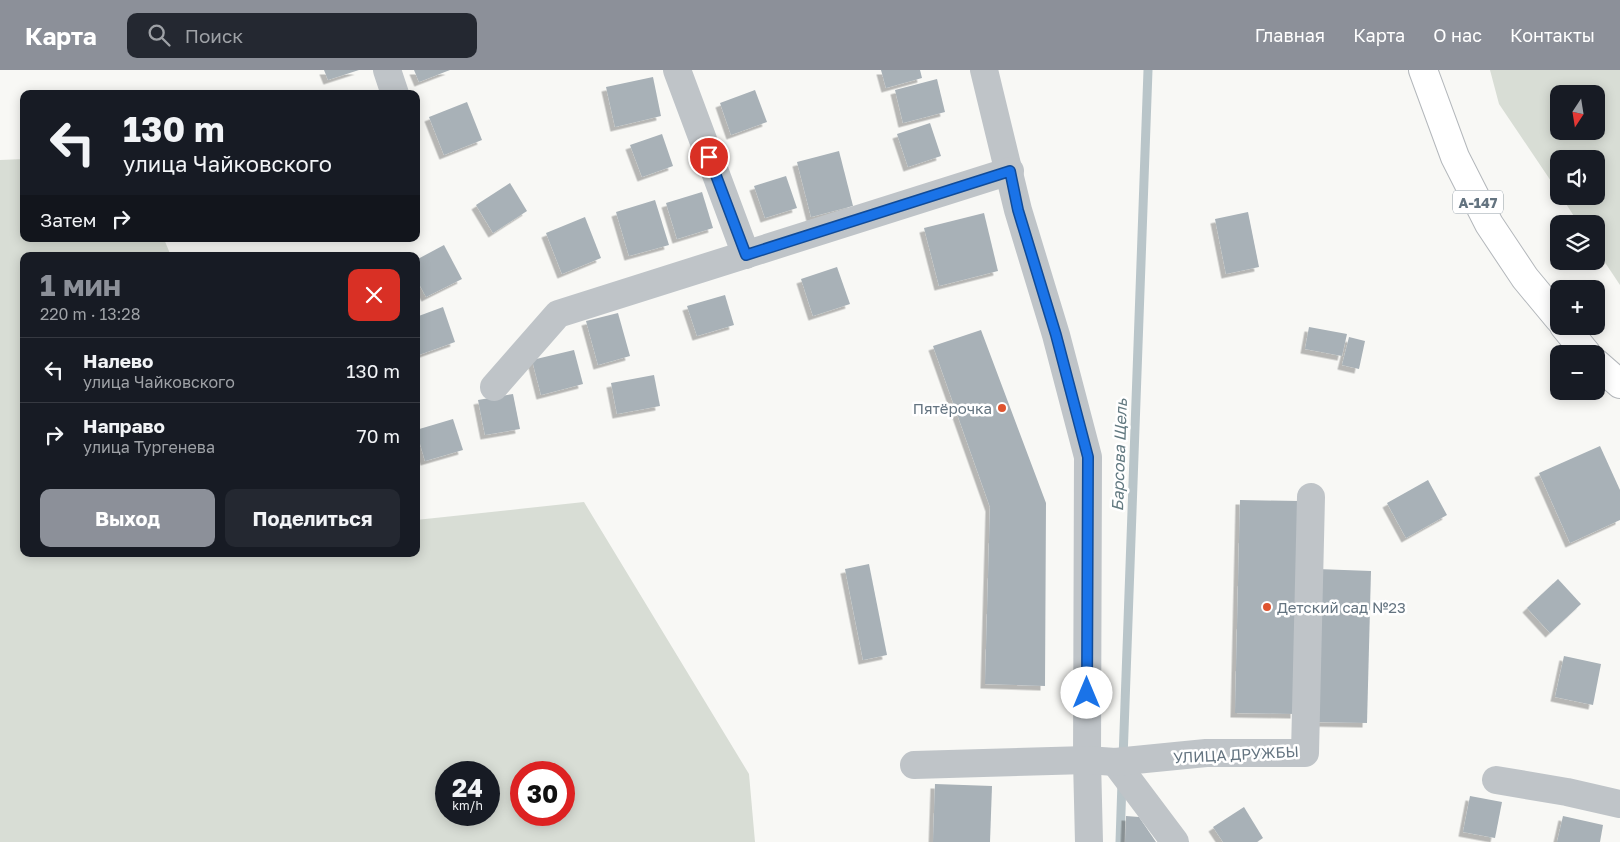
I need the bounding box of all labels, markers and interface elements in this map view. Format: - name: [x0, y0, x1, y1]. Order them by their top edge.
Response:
- search box: [127, 13, 477, 58]
- text: Карта: [25, 21, 97, 50]
- icon: search: [145, 21, 173, 49]
- text: Поиск: [185, 24, 243, 47]
- text: Главная: [1255, 24, 1325, 46]
- text: Карта: [1353, 24, 1405, 46]
- text: О нас: [1433, 24, 1482, 46]
- text: Контакты: [1510, 24, 1595, 46]
- north arrow: [1550, 85, 1605, 140]
- map controls: [1550, 85, 1605, 400]
- text: 130 m: [123, 108, 225, 150]
- icon: left: [40, 110, 105, 175]
- pin: [688, 136, 730, 178]
- icon: arrive: [695, 143, 723, 171]
- text: улица Чайковского: [123, 150, 332, 177]
- button: sound: [1550, 150, 1605, 205]
- road number: А-147: [1453, 190, 1503, 214]
- icon: right: [107, 205, 135, 233]
- text: Затем: [40, 208, 97, 231]
- button: layers: [1550, 215, 1605, 270]
- text: 1 мин: [40, 267, 121, 303]
- button: close: [348, 269, 400, 321]
- button: +: [1550, 280, 1605, 335]
- text: 220 m · 13:28: [40, 304, 140, 324]
- button: −: [1550, 345, 1605, 400]
- text: Налево: [83, 349, 153, 372]
- icon: left: [40, 356, 68, 384]
- text: 130 m: [346, 359, 400, 382]
- text: улица Чайковского: [83, 372, 235, 392]
- water label: Барсова Щель: [1107, 398, 1131, 512]
- place label: Пятёрочка: [913, 399, 992, 417]
- marker: Пятёрочка: [996, 402, 1008, 414]
- text: Направо: [83, 414, 165, 437]
- icon: right: [40, 421, 68, 449]
- text: 70 m: [357, 424, 400, 447]
- text: улица Тургенева: [83, 437, 215, 457]
- button: Выход: [40, 489, 215, 547]
- button: Поделиться: [225, 489, 400, 547]
- place label: Детский сад №23: [1277, 598, 1406, 616]
- marker: Детский сад №23: [1261, 601, 1273, 613]
- position arrow: [1060, 666, 1112, 718]
- street label: УЛИЦА ДРУЖБЫ: [1173, 742, 1299, 766]
- speed limit sign: 30: [510, 761, 575, 826]
- text: 24: [452, 772, 483, 803]
- text: km/h: [452, 798, 483, 813]

